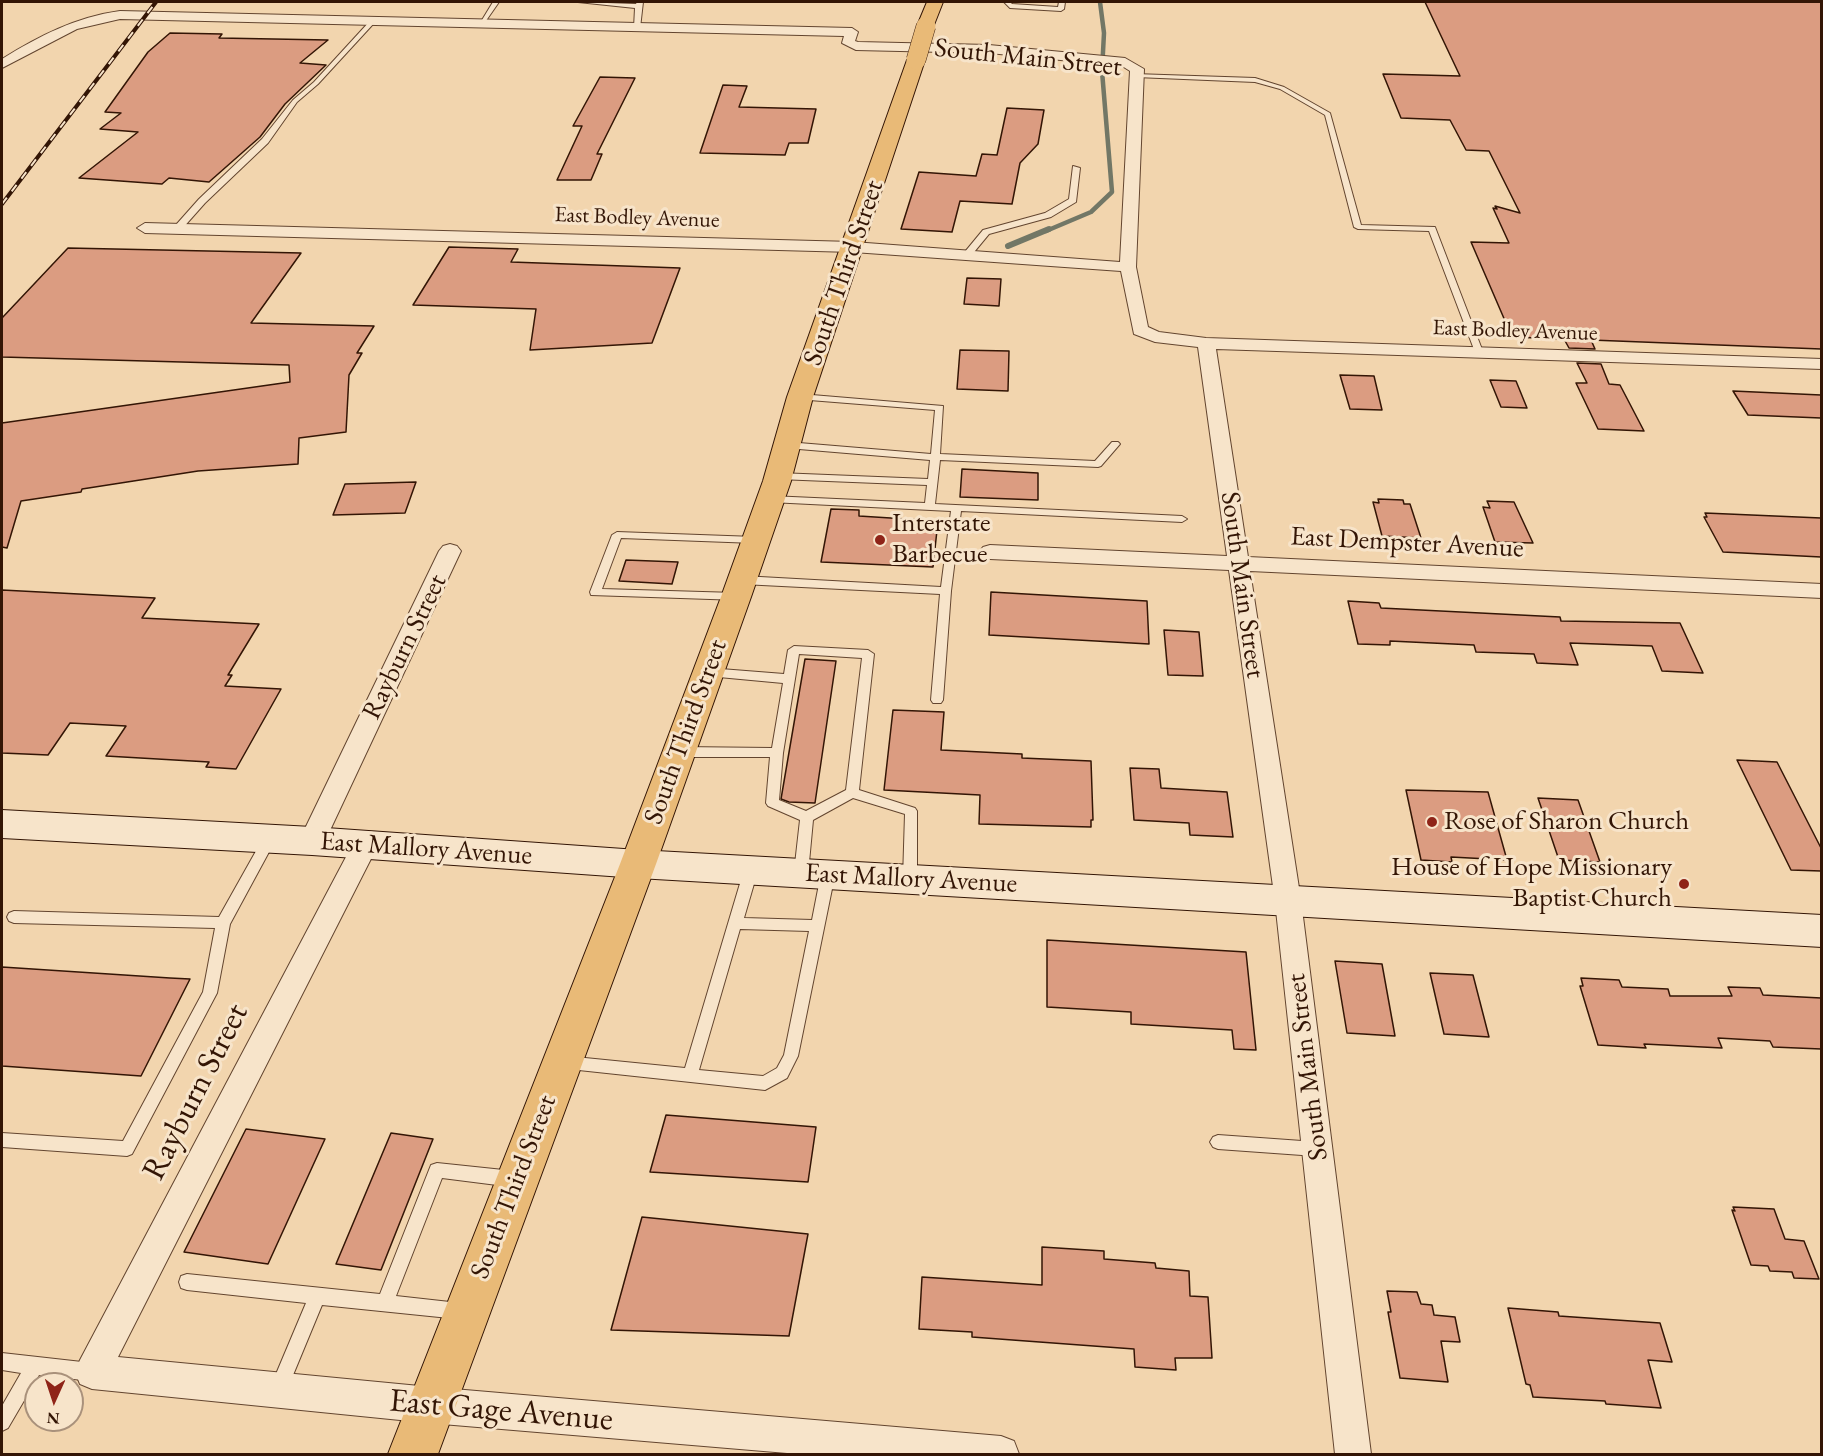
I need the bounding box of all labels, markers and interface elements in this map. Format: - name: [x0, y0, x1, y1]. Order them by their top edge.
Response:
- street label: South Main Street: [933, 32, 1123, 84]
- street label: South Third Street: [797, 176, 891, 370]
- street label: East Bodley Avenue: [554, 202, 720, 234]
- street label: East Bodley Avenue: [1432, 315, 1598, 347]
- street label: South Main Street: [1213, 490, 1271, 680]
- place label: Interstate Barbecue: [892, 508, 990, 571]
- street label: East Dempster Avenue: [1290, 521, 1524, 565]
- marker: Interstate Barbecue: [873, 533, 887, 547]
- street label: Rayburn Street: [356, 569, 454, 725]
- street label: South Third Street: [638, 635, 734, 829]
- place label: Rose of Sharon Church: [1444, 806, 1689, 838]
- marker: Rose of Sharon Church: [1425, 815, 1439, 829]
- street label: East Mallory Avenue: [319, 825, 533, 873]
- place label: House of Hope Missionary Baptist Church: [1391, 852, 1672, 915]
- street label: East Mallory Avenue: [804, 857, 1018, 901]
- marker: House of Hope Missionary Baptist Church: [1677, 877, 1691, 891]
- street label: South Main Street: [1280, 972, 1336, 1162]
- street label: Rayburn Street: [135, 997, 257, 1187]
- street label: South Third Street: [464, 1091, 564, 1283]
- north arrow: [24, 1372, 84, 1432]
- street label: East Gage Avenue: [388, 1381, 614, 1441]
- text: N: [46, 1408, 60, 1429]

